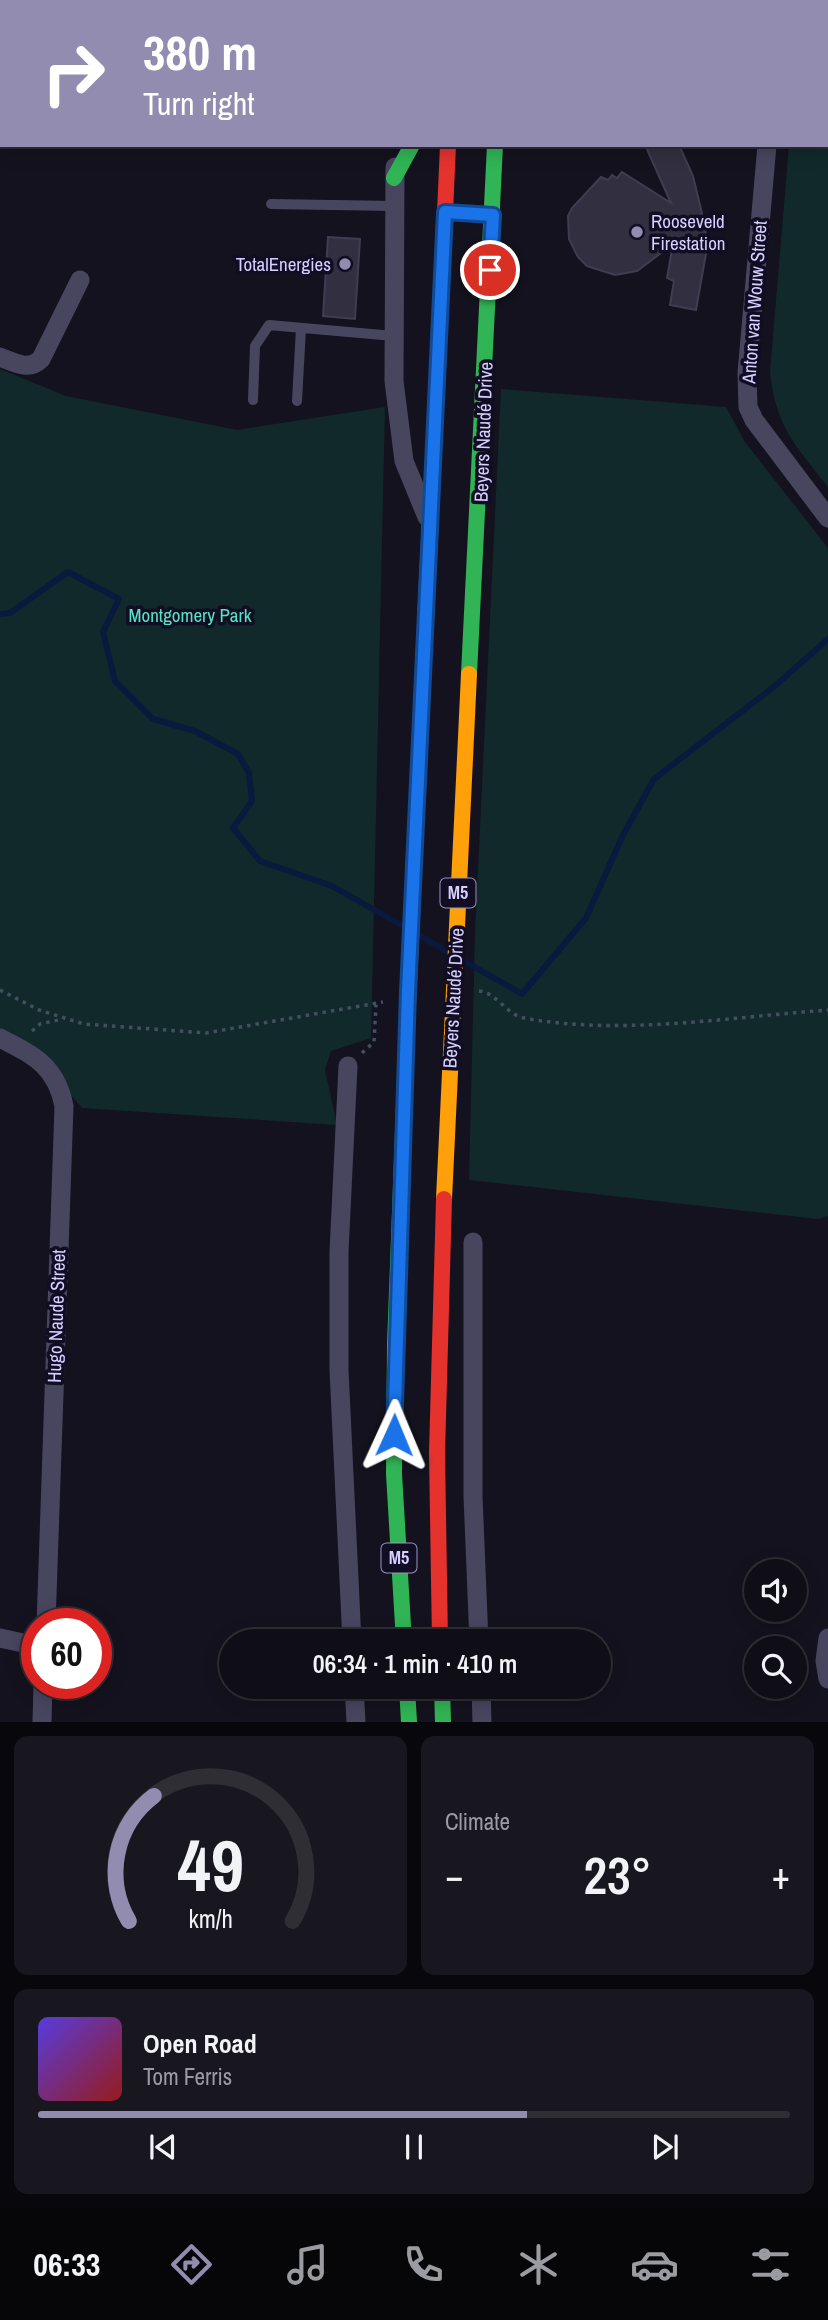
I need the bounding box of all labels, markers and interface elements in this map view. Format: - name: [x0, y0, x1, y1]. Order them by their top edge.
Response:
- text: 380 m: [143, 19, 257, 85]
- icon: right: [28, 28, 119, 119]
- text: Turn right: [143, 82, 255, 125]
- place label: Rooseveld Firestation: [651, 208, 725, 256]
- street label: Anton van Wouw Street: [735, 219, 773, 385]
- marker: Rooseveld Firestation: [629, 224, 645, 240]
- pin: [460, 240, 520, 300]
- place label: TotalEnergies: [236, 251, 331, 277]
- icon: arrive: [471, 251, 509, 289]
- marker: TotalEnergies: [337, 256, 353, 272]
- street label: Beyers Naudé Drive: [468, 361, 498, 503]
- park label: Montgomery Park: [129, 602, 252, 628]
- road number: M5: [440, 878, 476, 908]
- street label: Beyers Naudé Drive: [436, 927, 470, 1069]
- street label: Hugo Naude Street: [41, 1248, 71, 1383]
- position arrow: [357, 1398, 431, 1472]
- road number: M5: [382, 1544, 416, 1573]
- map controls: [744, 1559, 807, 1699]
- button: sound: [744, 1559, 807, 1622]
- speed limit sign: 60: [21, 1608, 112, 1699]
- button: search: [744, 1636, 807, 1699]
- text: 06:34 · 1 min · 410 m: [313, 1646, 517, 1681]
- text: Climate: [445, 1806, 510, 1837]
- text: 49: [177, 1817, 244, 1915]
- text: 23°: [583, 1840, 652, 1910]
- text: −: [445, 1850, 463, 1901]
- text: +: [772, 1850, 790, 1901]
- text: km/h: [188, 1902, 233, 1936]
- text: Open Road: [143, 2026, 257, 2061]
- text: Tom Ferris: [143, 2061, 232, 2092]
- icon: previous: [144, 2128, 182, 2166]
- icon: pause: [395, 2128, 433, 2166]
- icon: next: [646, 2128, 684, 2166]
- icon: directions: [167, 2240, 216, 2289]
- icon: music: [283, 2240, 332, 2289]
- icon: phone: [399, 2240, 448, 2289]
- icon: climate: [514, 2240, 563, 2289]
- icon: car: [630, 2240, 679, 2289]
- icon: filters: [746, 2240, 795, 2289]
- text: 06:33: [33, 2243, 100, 2286]

